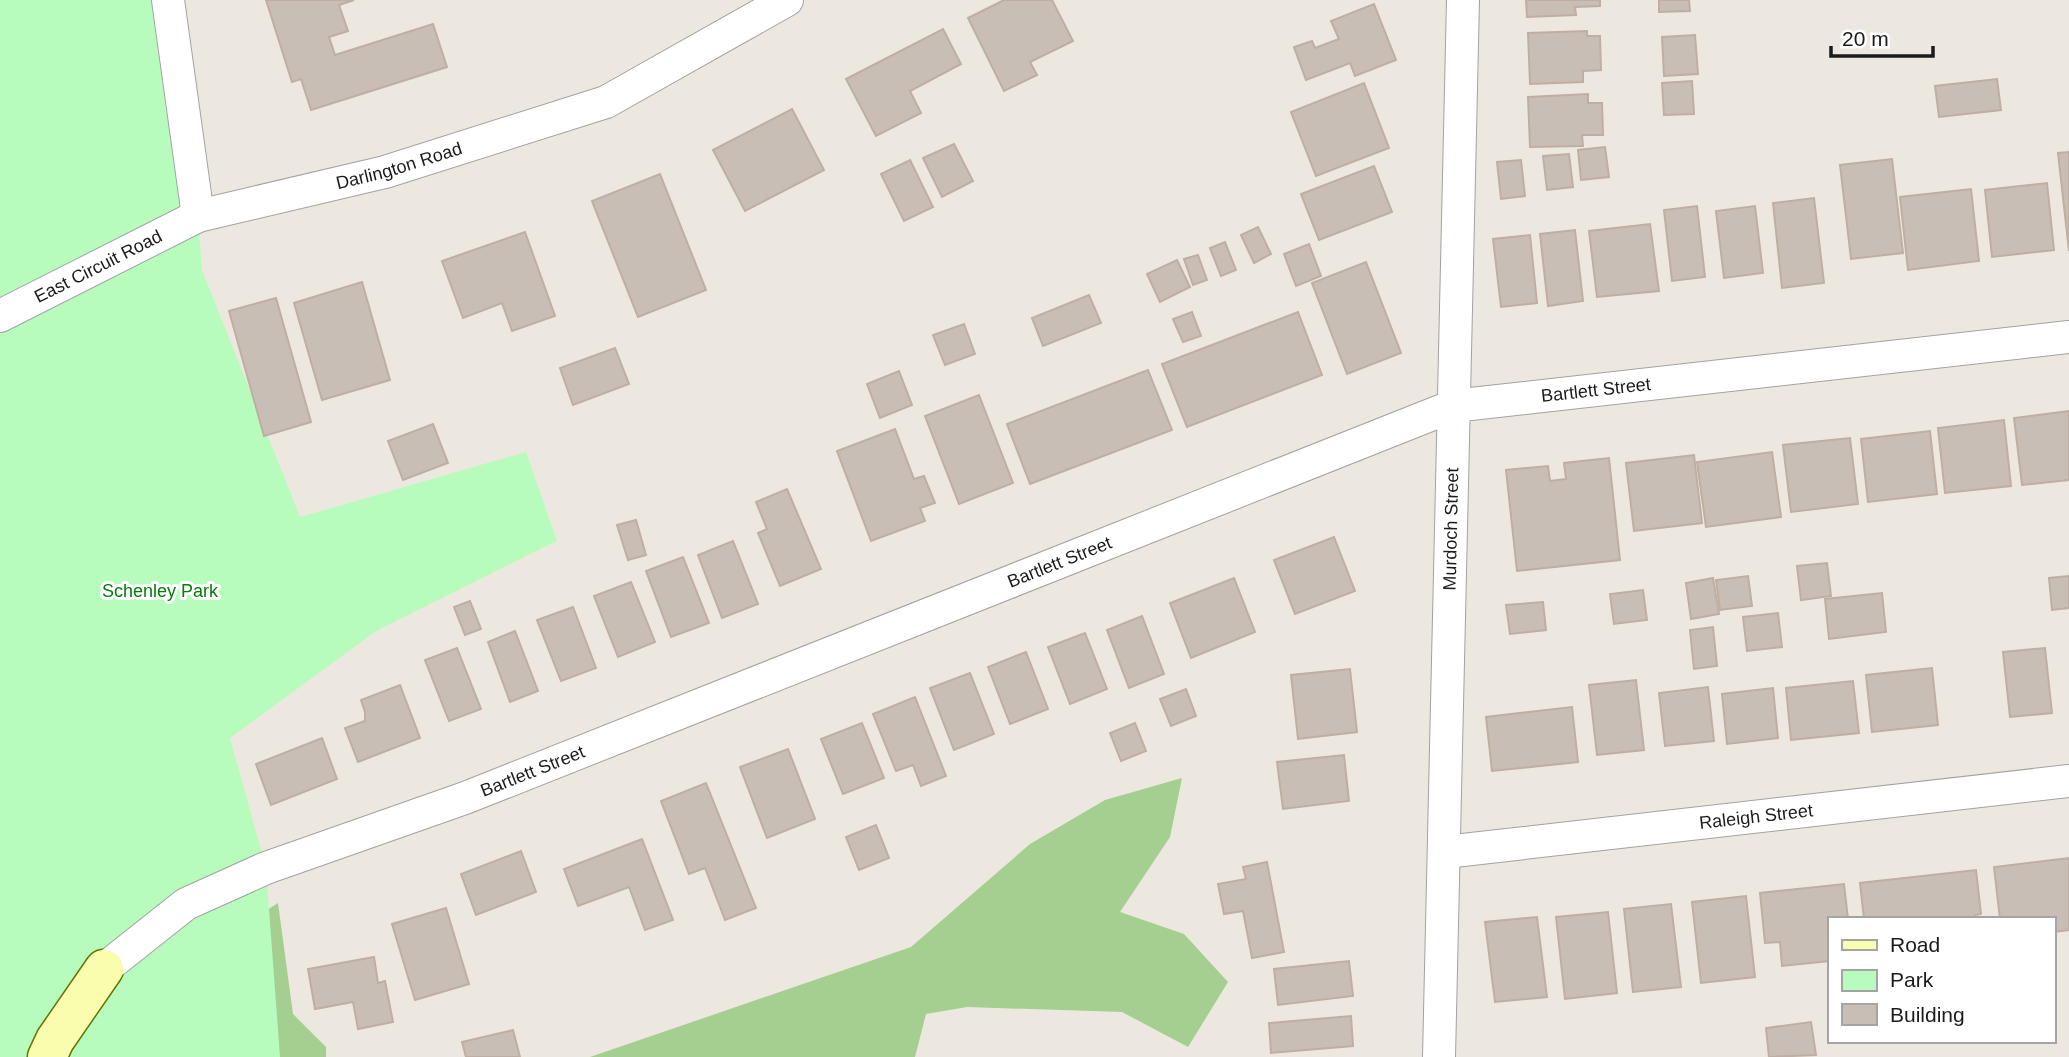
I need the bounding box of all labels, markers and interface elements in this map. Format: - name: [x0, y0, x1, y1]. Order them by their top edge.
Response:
- scale bar: [1831, 14, 1932, 58]
- text: 20 m: [1842, 27, 1889, 50]
- street label: Darlington Road: [334, 138, 464, 193]
- street label: East Circuit Road: [31, 226, 165, 307]
- street label: Bartlett Street: [1540, 374, 1652, 406]
- street label: Murdoch Street: [1440, 467, 1462, 591]
- street label: Bartlett Street: [1005, 532, 1114, 592]
- park label: Schenley Park: [102, 581, 219, 601]
- street label: Bartlett Street: [478, 742, 587, 801]
- street label: Raleigh Street: [1698, 800, 1814, 833]
- legend: [1828, 917, 2055, 1043]
- text: Road: [1890, 933, 1940, 956]
- text: Park: [1890, 968, 1934, 991]
- text: Building: [1890, 1003, 1965, 1026]

